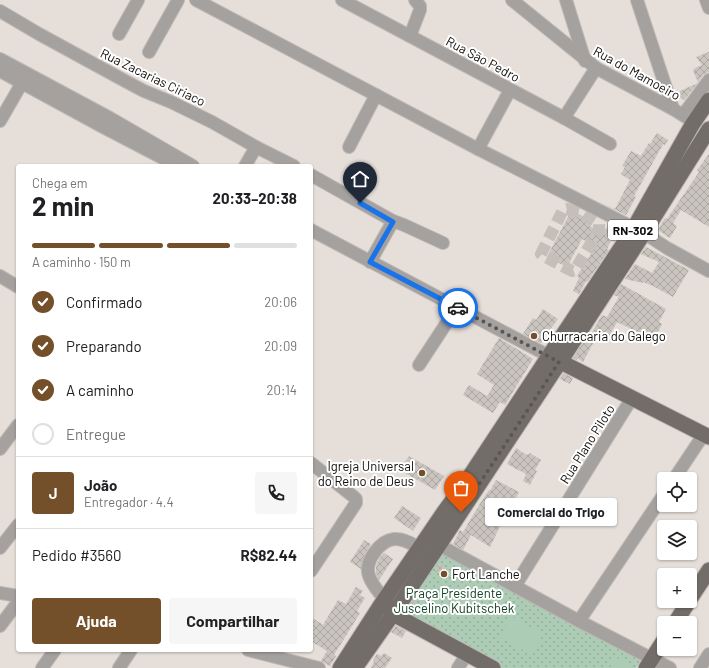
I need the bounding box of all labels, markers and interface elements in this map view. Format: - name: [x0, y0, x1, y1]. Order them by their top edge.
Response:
- street label: Rua São Pedro: [443, 33, 523, 85]
- street label: Rua do Mamoeiro: [591, 43, 683, 103]
- street label: Rua Zacarias Ciriaco: [98, 45, 208, 109]
- pin: [343, 162, 377, 203]
- icon: home: [349, 168, 371, 190]
- text: Chega em: [32, 175, 88, 191]
- text: 20:33–20:38: [213, 189, 297, 207]
- text: 2 min: [32, 190, 94, 221]
- road number: RN-302: [608, 220, 658, 240]
- text: A caminho · 150 m: [32, 254, 131, 270]
- courier: [438, 288, 478, 328]
- icon: check: [32, 291, 54, 313]
- text: Confirmado: [66, 293, 142, 311]
- text: 20:06: [264, 294, 297, 310]
- icon: car: [447, 297, 469, 319]
- place label: Churracaria do Galego: [542, 328, 666, 344]
- marker: Churracaria do Galego: [529, 331, 539, 341]
- icon: check: [32, 335, 54, 357]
- text: Preparando: [66, 337, 142, 355]
- text: 20:09: [264, 338, 297, 354]
- icon: check: [32, 379, 54, 401]
- text: A caminho: [66, 381, 134, 399]
- text: 20:14: [267, 382, 297, 398]
- street label: Rua Plano Piloto: [556, 401, 618, 487]
- text: Entregue: [66, 425, 126, 443]
- place label: Igreja Universal do Reino de Deus: [318, 458, 414, 489]
- marker: Igreja Universal do Reino de Deus: [417, 468, 427, 478]
- pin: [444, 471, 478, 512]
- button: phone: [255, 472, 297, 514]
- map controls: [657, 472, 697, 656]
- button: locate: [657, 472, 697, 512]
- text: João: [84, 476, 117, 494]
- icon: bag: [450, 477, 472, 499]
- text: J: [49, 484, 57, 502]
- text: Entregador · 4.4: [84, 494, 174, 510]
- callout: Comercial do Trigo: [485, 498, 617, 526]
- text: Comercial do Trigo: [497, 504, 605, 520]
- button: layers: [657, 520, 697, 560]
- text: Pedido #3560: [32, 546, 122, 564]
- text: R$82.44: [240, 546, 297, 564]
- place label: Fort Lanche: [452, 566, 520, 582]
- button: +: [657, 568, 697, 608]
- marker: Fort Lanche: [439, 569, 449, 579]
- park label: Praça Presidente Juscelino Kubitschek: [394, 585, 515, 616]
- button: Ajuda: [32, 598, 161, 644]
- button: Compartilhar: [169, 598, 297, 644]
- button: −: [657, 616, 697, 656]

